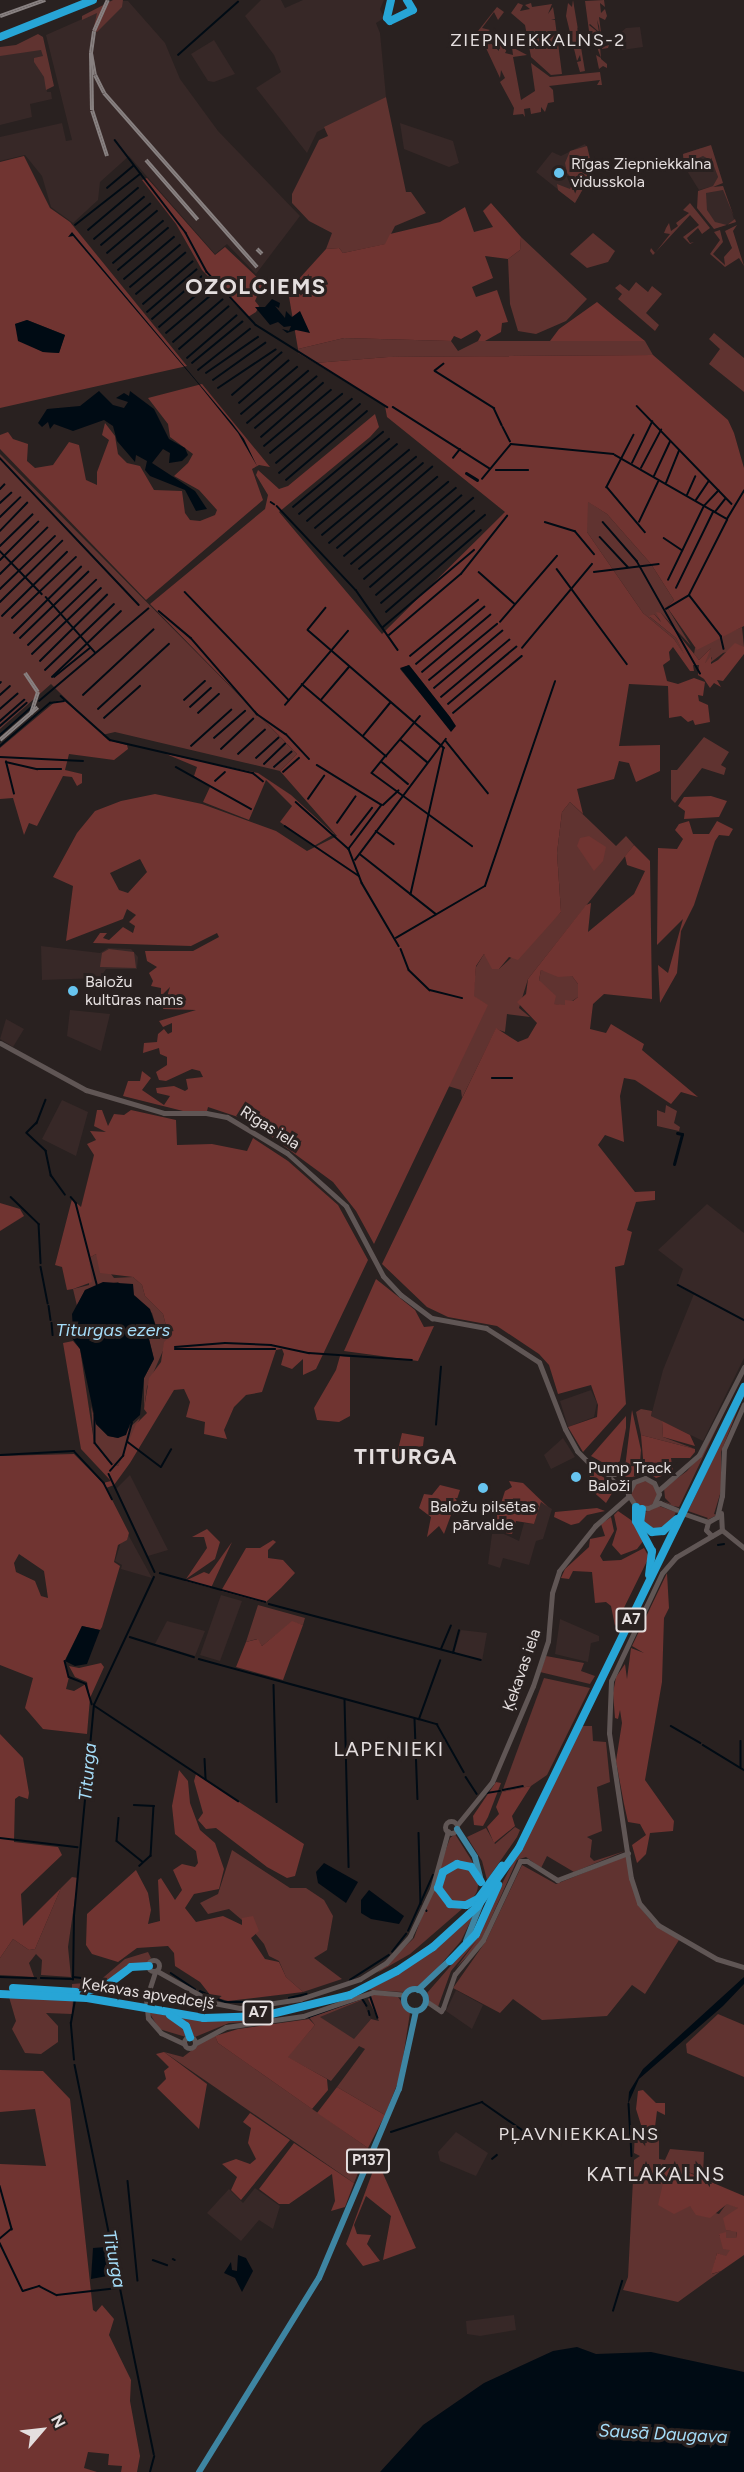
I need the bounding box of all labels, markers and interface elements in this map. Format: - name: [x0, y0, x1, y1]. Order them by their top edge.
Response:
- district label: ZIEPNIEKKALNS-2: [450, 29, 626, 51]
- place label: Rīgas Ziepniekkalna vidusskola: [571, 154, 711, 192]
- marker: Rīgas Ziepniekkalna vidusskola: [552, 166, 566, 180]
- district label: OZOLCIEMS: [185, 274, 327, 300]
- place label: Baložu kultūras nams: [85, 972, 183, 1010]
- marker: Baložu kultūras nams: [66, 984, 80, 998]
- street label: Rīgas iela: [237, 1102, 303, 1154]
- water label: Titurgas ezers: [56, 1319, 170, 1341]
- district label: TITURGA: [354, 1444, 458, 1470]
- place label: Pump Track Baloži: [588, 1458, 671, 1496]
- marker: Pump Track Baloži: [569, 1470, 583, 1484]
- marker: Baložu pilsētas pārvalde: [476, 1481, 490, 1495]
- place label: Baložu pilsētas pārvalde: [430, 1497, 536, 1535]
- road number: A7: [614, 1608, 648, 1632]
- street label: Ķekavas iela: [499, 1626, 545, 1714]
- district label: LAPENIEKI: [333, 1737, 445, 1761]
- water label: Titurga: [75, 1742, 101, 1802]
- street label: Ķekavas apvedceļš: [80, 1974, 216, 2014]
- road number: A7: [242, 2001, 274, 2025]
- district label: PĻAVNIEKKALNS: [498, 2123, 660, 2145]
- road number: P137: [346, 2149, 391, 2173]
- district label: KATLAKALNS: [586, 2162, 726, 2186]
- water label: Titurga: [98, 2228, 130, 2290]
- north arrow: [12, 2400, 72, 2460]
- text: N: [47, 2411, 70, 2431]
- water label: Sausā Daugava: [598, 2420, 728, 2448]

